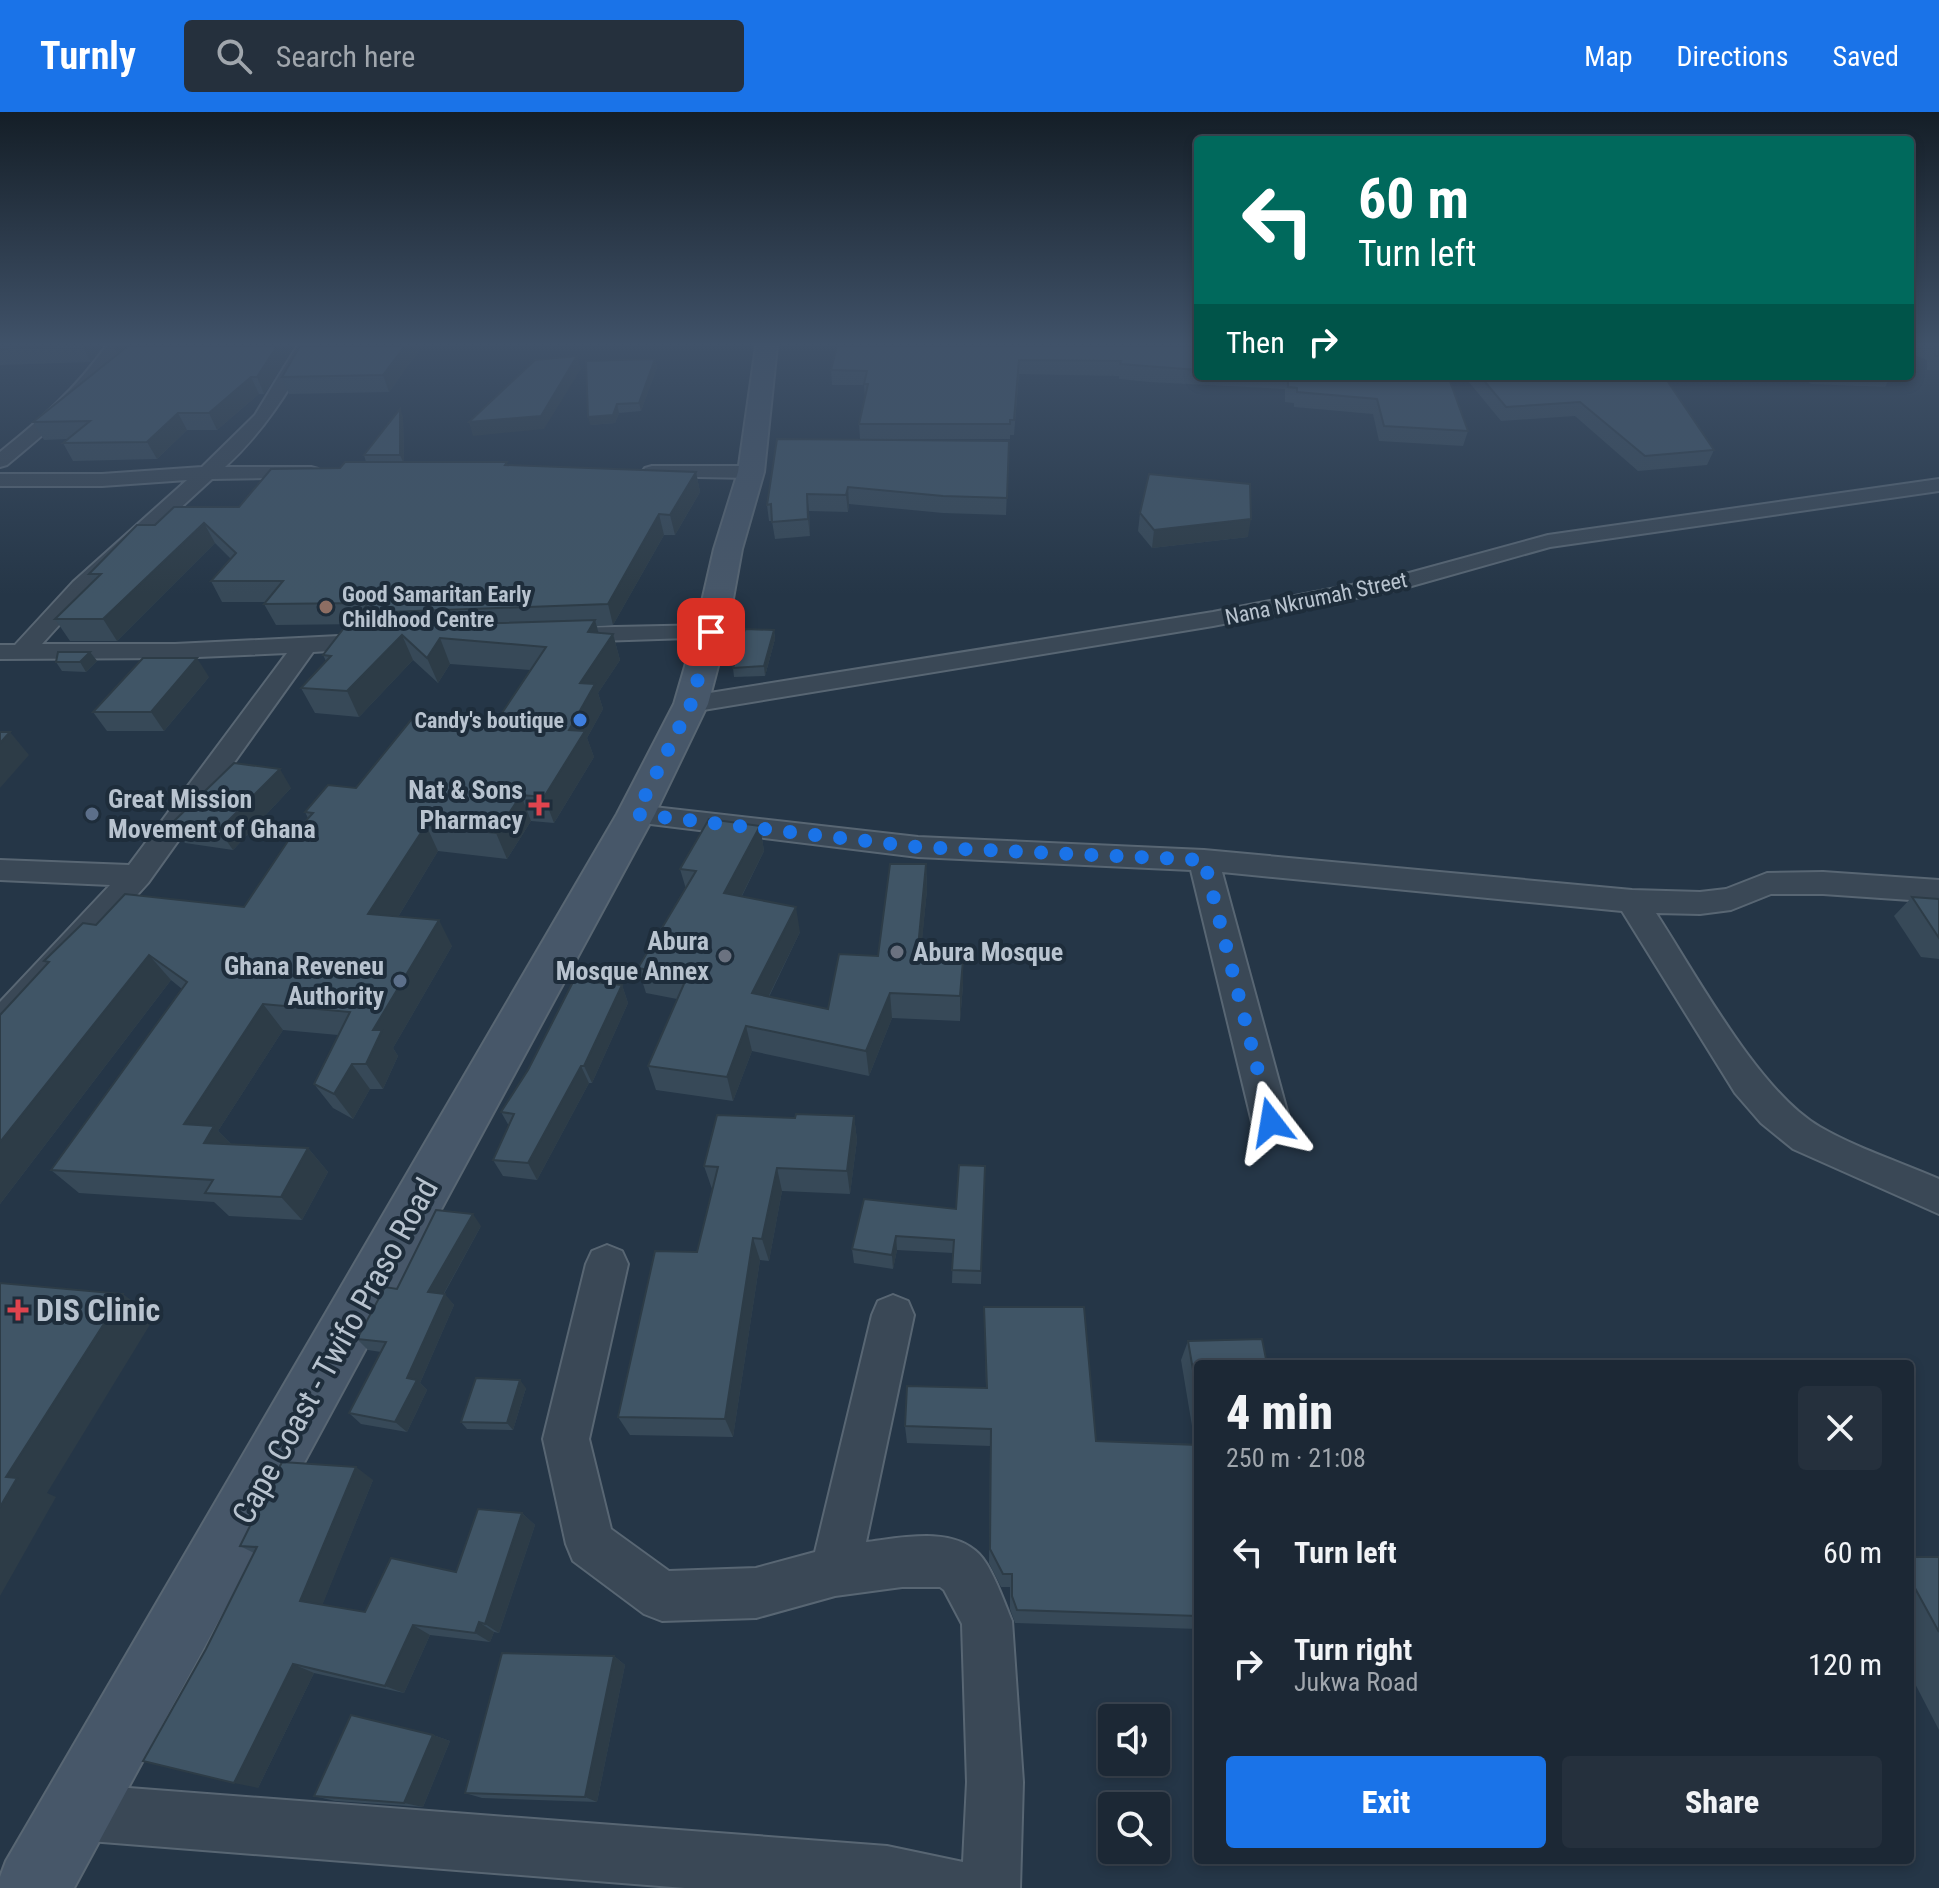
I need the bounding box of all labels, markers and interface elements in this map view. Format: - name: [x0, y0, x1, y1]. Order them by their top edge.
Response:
- search box: [184, 20, 744, 92]
- text: Turnly: [40, 34, 136, 78]
- icon: search: [212, 34, 256, 78]
- text: Search here: [276, 39, 415, 74]
- text: Map: [1584, 40, 1633, 73]
- text: Directions: [1677, 40, 1788, 73]
- text: Saved: [1832, 40, 1899, 73]
- text: 60 m: [1358, 166, 1469, 232]
- icon: left: [1226, 168, 1330, 272]
- text: Turn left: [1358, 233, 1476, 275]
- icon: right: [1301, 320, 1345, 364]
- text: Then: [1226, 325, 1285, 360]
- street label: Nana Nkrumah Street: [1223, 567, 1409, 630]
- place label: Good Samaritan Early Childhood Centre: [342, 582, 531, 632]
- marker: Good Samaritan Early Childhood Centre: [317, 598, 335, 616]
- pin: [677, 598, 745, 666]
- icon: arrive: [689, 610, 733, 654]
- place label: Candy's boutique: [415, 708, 564, 733]
- marker: Candy's boutique: [571, 711, 589, 729]
- place label: Nat & Sons Pharmacy: [408, 775, 523, 835]
- place label: Great Mission Movement of Ghana: [108, 784, 316, 844]
- marker: Nat & Sons Pharmacy: [530, 796, 548, 814]
- marker: Great Mission Movement of Ghana: [83, 805, 101, 823]
- place label: Abura Mosque Annex: [556, 926, 709, 986]
- place label: Abura Mosque: [913, 937, 1063, 967]
- marker: Abura Mosque: [888, 943, 906, 961]
- marker: Abura Mosque Annex: [716, 947, 734, 965]
- place label: Ghana Reveneu Authority: [224, 951, 384, 1011]
- marker: Ghana Reveneu Authority: [391, 972, 409, 990]
- position arrow: [1229, 1080, 1313, 1164]
- street label: Cape Coast - Twifo Praso Road: [224, 1172, 446, 1530]
- place label: DIS Clinic: [36, 1291, 160, 1329]
- marker: DIS Clinic: [7, 1299, 29, 1321]
- text: 4 min: [1226, 1384, 1333, 1441]
- button: close: [1798, 1386, 1882, 1470]
- text: 250 m · 21:08: [1226, 1443, 1366, 1473]
- icon: left: [1226, 1530, 1270, 1574]
- text: Turn left: [1294, 1535, 1397, 1570]
- text: 60 m: [1823, 1535, 1882, 1570]
- text: Turn right: [1294, 1632, 1412, 1667]
- icon: right: [1226, 1642, 1270, 1686]
- text: 120 m: [1808, 1647, 1882, 1682]
- text: Jukwa Road: [1294, 1667, 1418, 1697]
- map controls: [1098, 1704, 1170, 1864]
- button: sound: [1098, 1704, 1170, 1776]
- button: Exit: [1226, 1756, 1546, 1848]
- button: Share: [1562, 1756, 1882, 1848]
- button: search: [1098, 1792, 1170, 1864]

